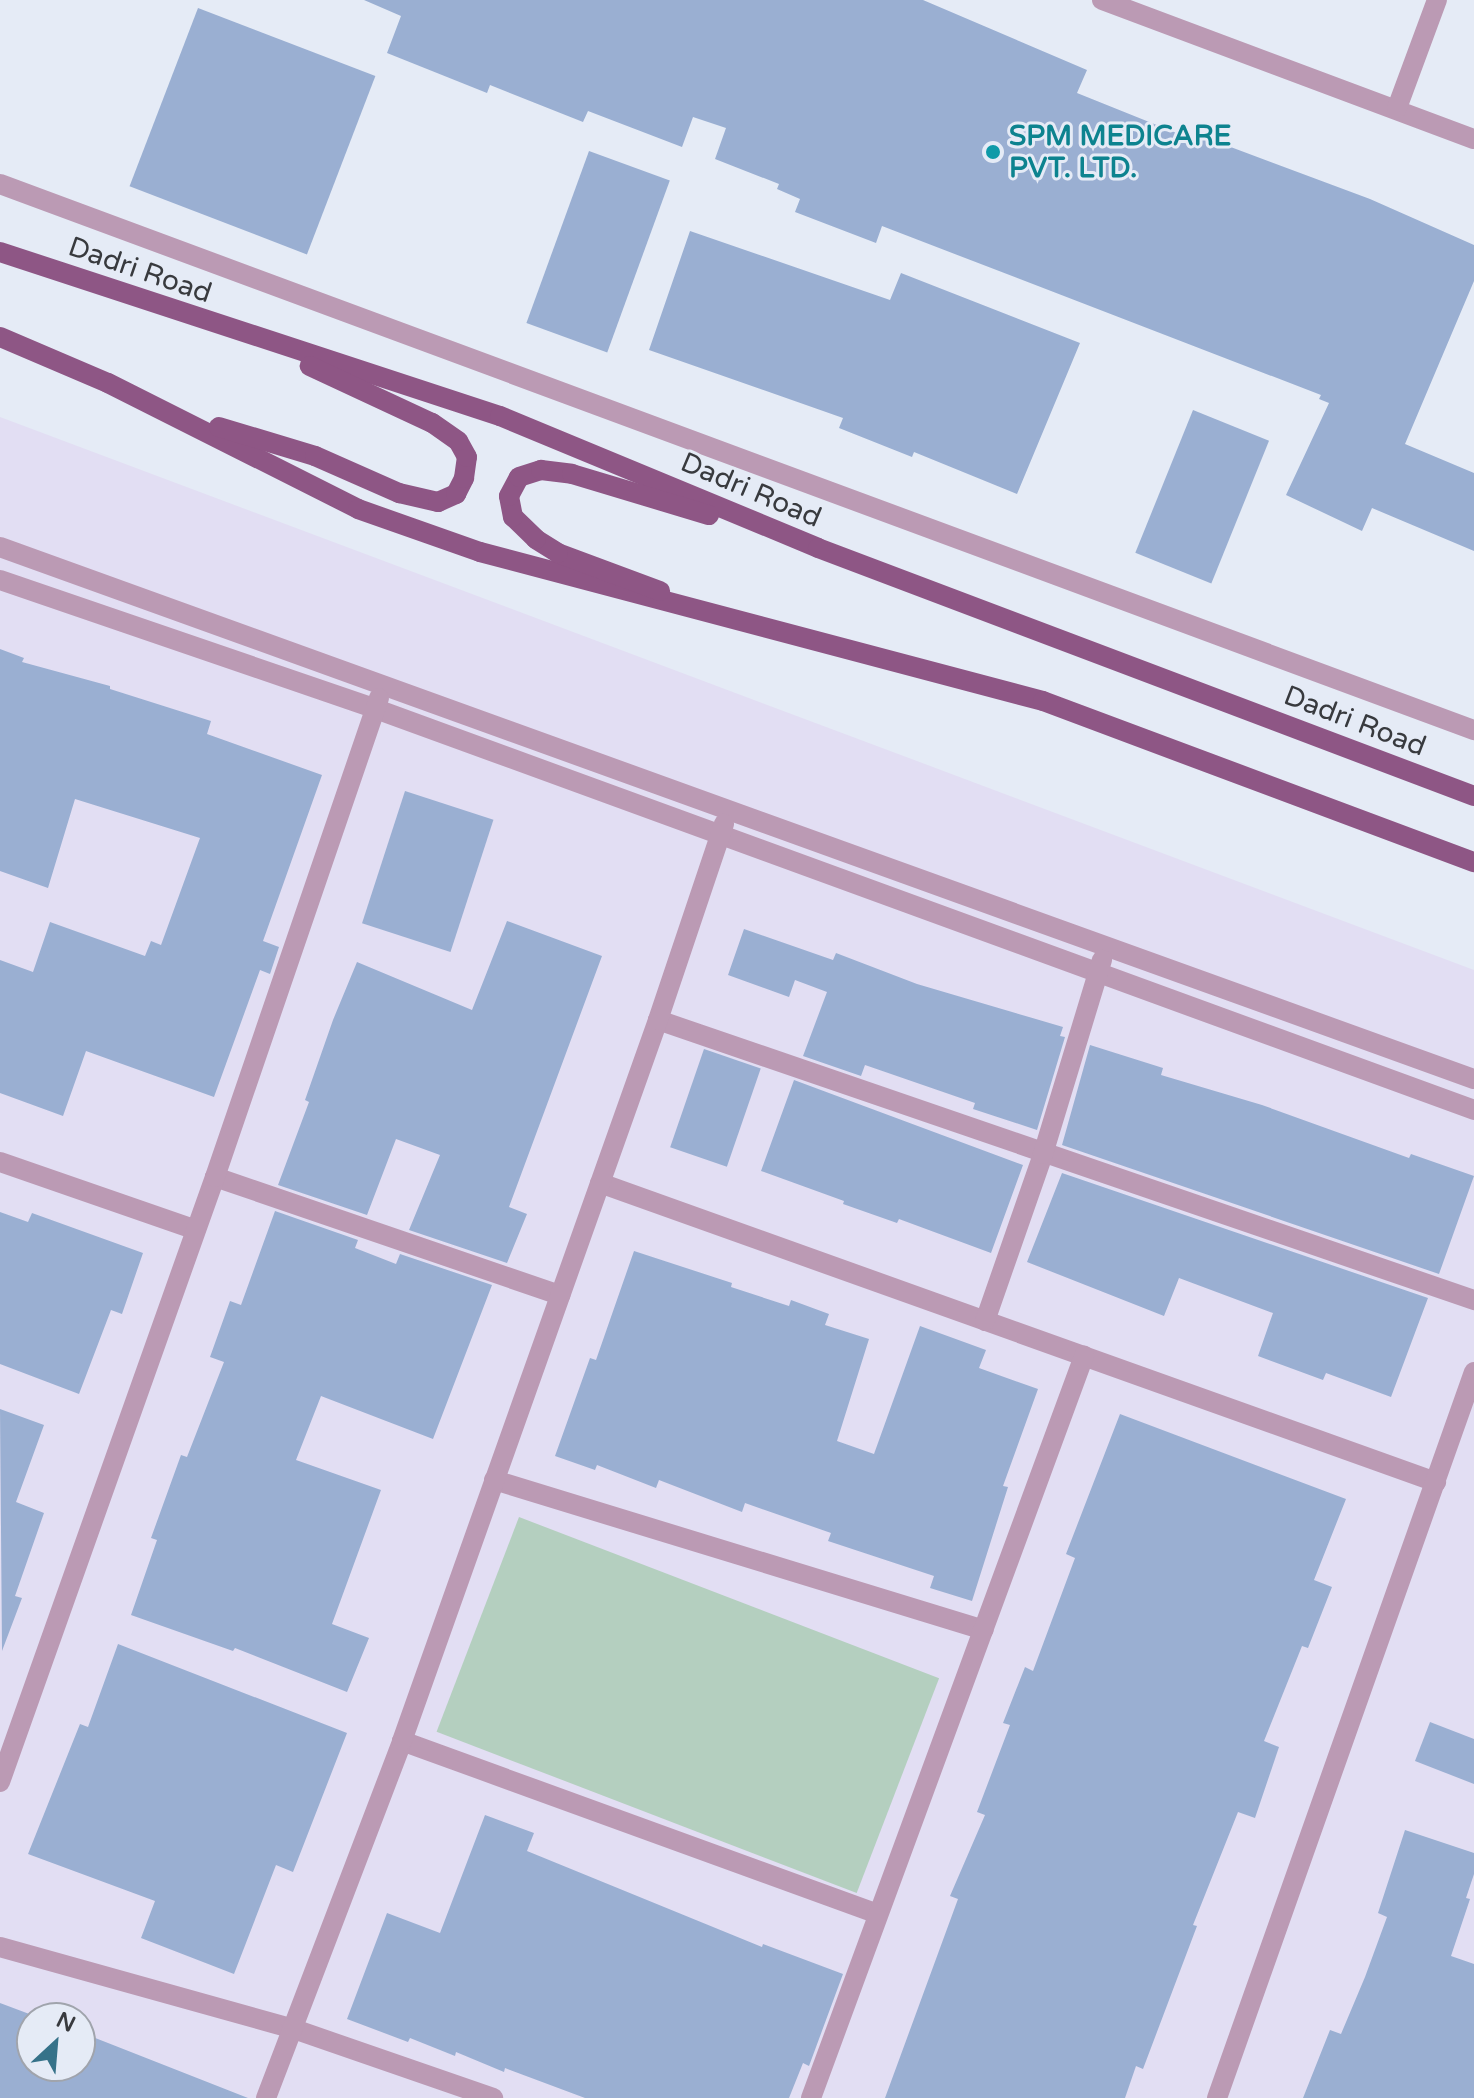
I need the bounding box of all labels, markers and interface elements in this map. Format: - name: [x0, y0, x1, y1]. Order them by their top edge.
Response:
- place label: SPM MEDICARE PVT. LTD.: [1009, 119, 1231, 185]
- marker: SPM MEDICARE PVT. LTD.: [984, 143, 1002, 161]
- street label: Dadri Road: [64, 230, 216, 310]
- street label: Dadri Road: [676, 445, 826, 535]
- street label: Dadri Road: [1279, 679, 1431, 763]
- north arrow: [16, 2002, 96, 2082]
- text: N: [52, 2007, 79, 2038]

